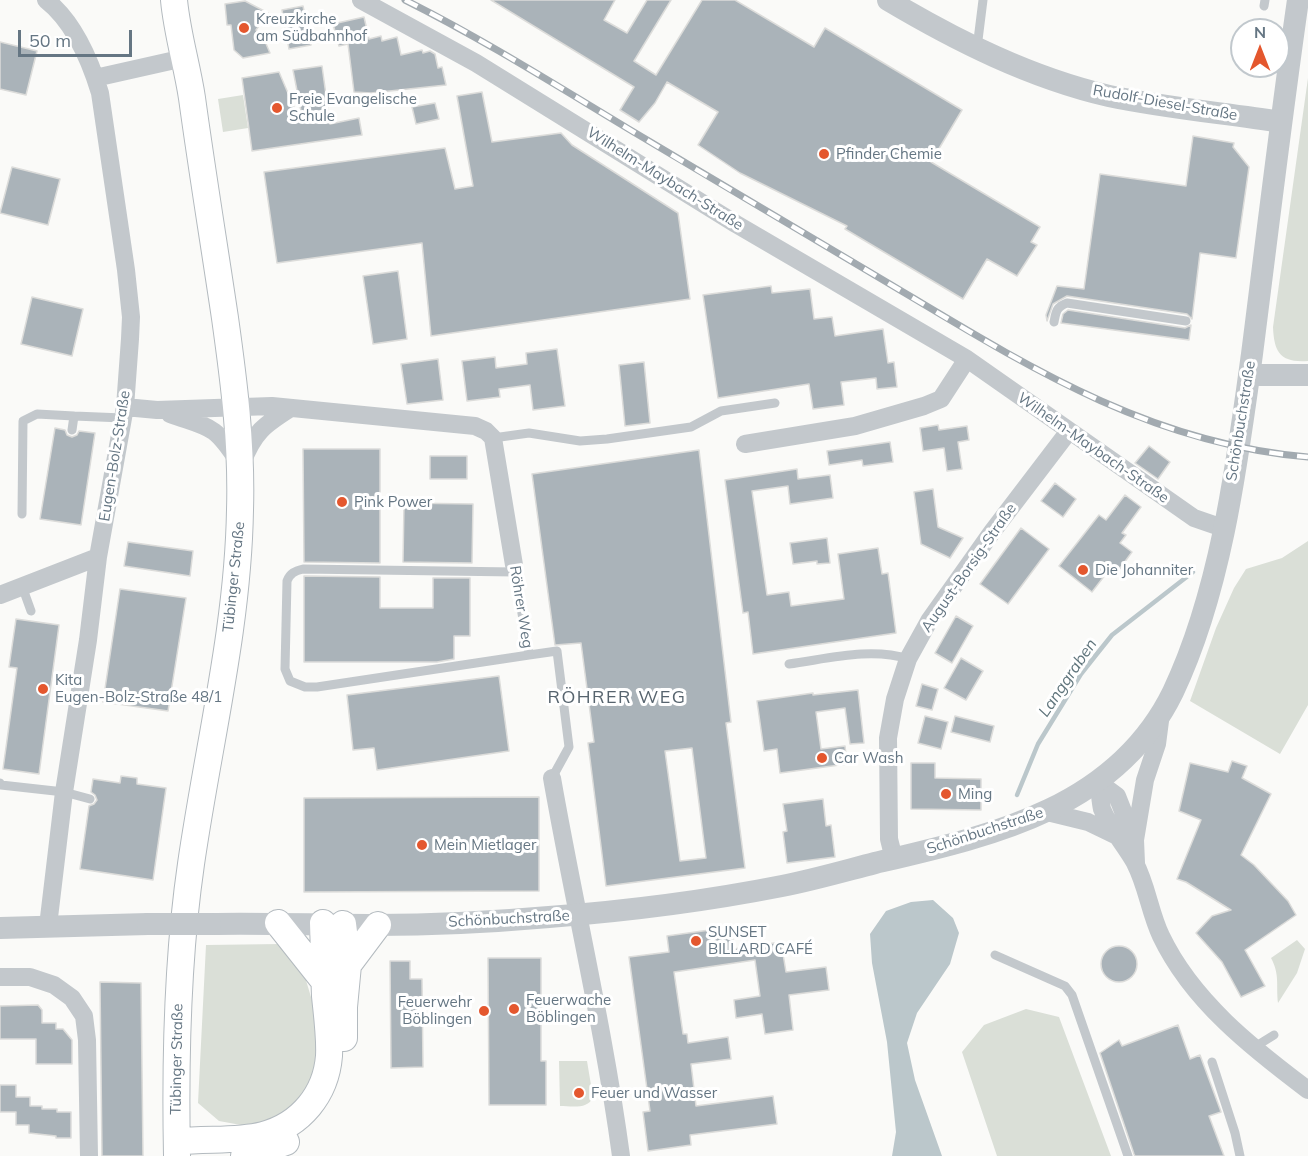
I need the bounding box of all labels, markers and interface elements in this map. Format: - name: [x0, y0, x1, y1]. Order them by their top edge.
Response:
- place label: Kreuzkirche am Südbahnhof: [256, 10, 367, 45]
- scale bar: [21, 18, 135, 56]
- north arrow: [1230, 18, 1290, 78]
- marker: Kreuzkirche am Südbahnhof: [237, 21, 251, 35]
- text: N: [1254, 22, 1266, 42]
- text: 50 m: [29, 29, 71, 52]
- street label: Rudolf-Diesel-Straße: [1091, 81, 1239, 125]
- place label: Freie Evangelische Schule: [289, 90, 417, 125]
- marker: Freie Evangelische Schule: [270, 101, 284, 115]
- street label: Wilhelm-Maybach-Straße: [584, 124, 746, 234]
- place label: Pfinder Chemie: [836, 145, 942, 163]
- marker: Pfinder Chemie: [817, 147, 831, 161]
- street label: Schönbuchstraße: [1223, 360, 1259, 482]
- street label: Eugen-Bolz-Straße: [96, 389, 134, 523]
- street label: Wilhelm-Maybach-Straße: [1014, 389, 1172, 507]
- place label: Pink Power: [354, 493, 432, 511]
- marker: Pink Power: [335, 495, 349, 509]
- street label: August-Borsig-Straße: [918, 500, 1020, 636]
- street label: Tübinger Straße: [219, 521, 249, 633]
- place label: Die Johanniter: [1095, 561, 1193, 579]
- marker: Die Johanniter: [1076, 563, 1090, 577]
- street label: Röhrer Weg: [506, 564, 536, 650]
- water label: Langgraben: [1035, 635, 1101, 721]
- place label: Kita Eugen-Bolz-Straße 48/1: [55, 671, 222, 706]
- marker: Kita Eugen-Bolz-Straße 48/1: [36, 682, 50, 696]
- district label: RÖHRER WEG: [548, 687, 686, 709]
- place label: Car Wash: [834, 749, 903, 767]
- marker: Car Wash: [815, 751, 829, 765]
- place label: Ming: [958, 785, 992, 803]
- marker: Ming: [939, 787, 953, 801]
- street label: Schönbuchstraße: [924, 804, 1046, 858]
- place label: Mein Mietlager: [434, 836, 536, 854]
- marker: Mein Mietlager: [415, 838, 429, 852]
- street label: Schönbuchstraße: [448, 907, 570, 931]
- place label: SUNSET BILLARD CAFÉ: [708, 923, 813, 958]
- marker: SUNSET BILLARD CAFÉ: [689, 934, 703, 948]
- place label: Feuerwache Böblingen: [526, 991, 611, 1026]
- place label: Feuerwehr Böblingen: [398, 993, 472, 1028]
- marker: Feuerwache Böblingen: [507, 1002, 521, 1016]
- street label: Tübinger Straße: [167, 1003, 187, 1115]
- marker: Feuerwehr Böblingen: [477, 1004, 491, 1018]
- place label: Feuer und Wasser: [591, 1084, 717, 1102]
- marker: Feuer und Wasser: [572, 1086, 586, 1100]

